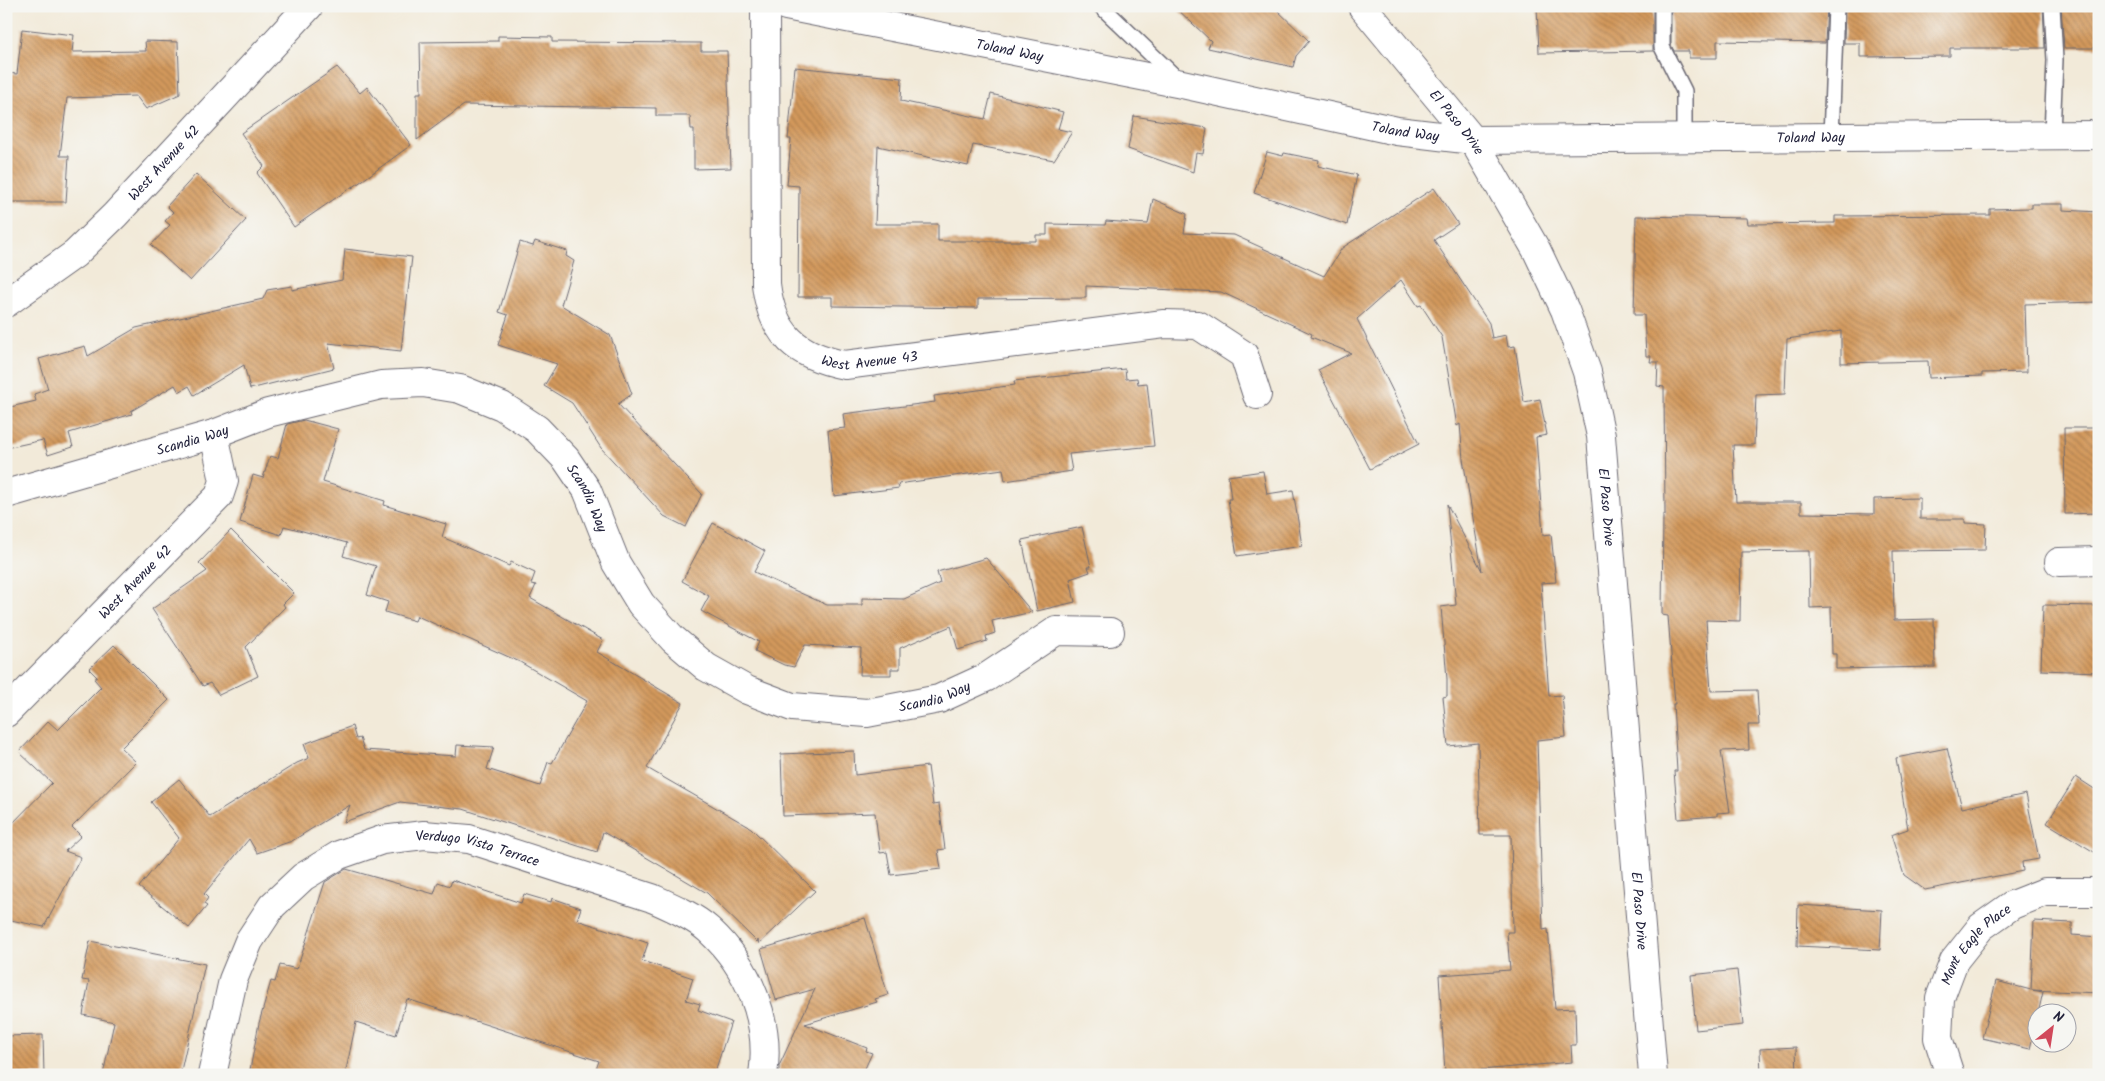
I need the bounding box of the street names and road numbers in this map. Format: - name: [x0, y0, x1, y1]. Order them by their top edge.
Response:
- street label: Toland Way: [974, 34, 1045, 68]
- street label: El Paso Drive: [1423, 85, 1490, 160]
- street label: Toland Way: [1369, 116, 1441, 148]
- street label: West Avenue 42: [123, 120, 205, 206]
- street label: Toland Way: [1777, 127, 1845, 150]
- street label: West Avenue 43: [818, 346, 919, 377]
- street label: Scandia Way: [154, 419, 232, 462]
- street label: Scandia Way: [560, 460, 613, 536]
- street label: El Paso Drive: [1592, 467, 1620, 548]
- street label: West Avenue 42: [94, 540, 177, 625]
- street label: Scandia Way: [897, 676, 975, 719]
- street label: Verdugo Vista Terrace: [414, 825, 543, 873]
- street label: El Paso Drive: [1624, 871, 1653, 952]
- street label: Mont Eagle Place: [1936, 898, 2017, 989]

